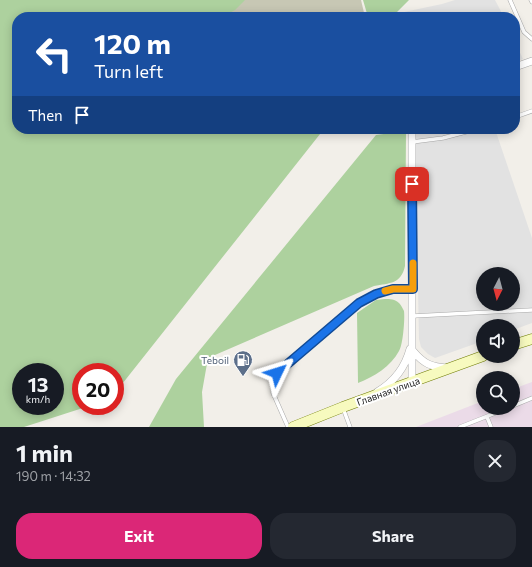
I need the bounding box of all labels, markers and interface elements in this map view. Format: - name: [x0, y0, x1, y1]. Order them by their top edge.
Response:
- text: 120 m: [94, 26, 171, 60]
- icon: left: [28, 28, 80, 80]
- text: Turn left: [94, 60, 163, 82]
- icon: arrive: [71, 104, 93, 126]
- text: Then: [28, 106, 63, 124]
- pin: [395, 167, 429, 201]
- icon: arrive: [401, 173, 423, 195]
- north arrow: [476, 267, 520, 311]
- map controls: [476, 267, 520, 415]
- button: sound: [476, 319, 520, 363]
- fuel station icon: Teboil: [232, 349, 254, 377]
- position arrow: [256, 352, 298, 394]
- place label: Teboil: [201, 354, 229, 366]
- speed limit sign: 20: [72, 363, 124, 415]
- button: search: [476, 371, 520, 415]
- text: 13: [28, 372, 48, 396]
- street label: Главная улица: [355, 374, 421, 408]
- text: km/h: [26, 393, 50, 405]
- text: 1 min: [16, 438, 73, 467]
- button: close: [474, 440, 516, 482]
- text: 190 m · 14:32: [16, 468, 91, 484]
- button: Exit: [16, 513, 262, 559]
- button: Share: [270, 513, 516, 559]

